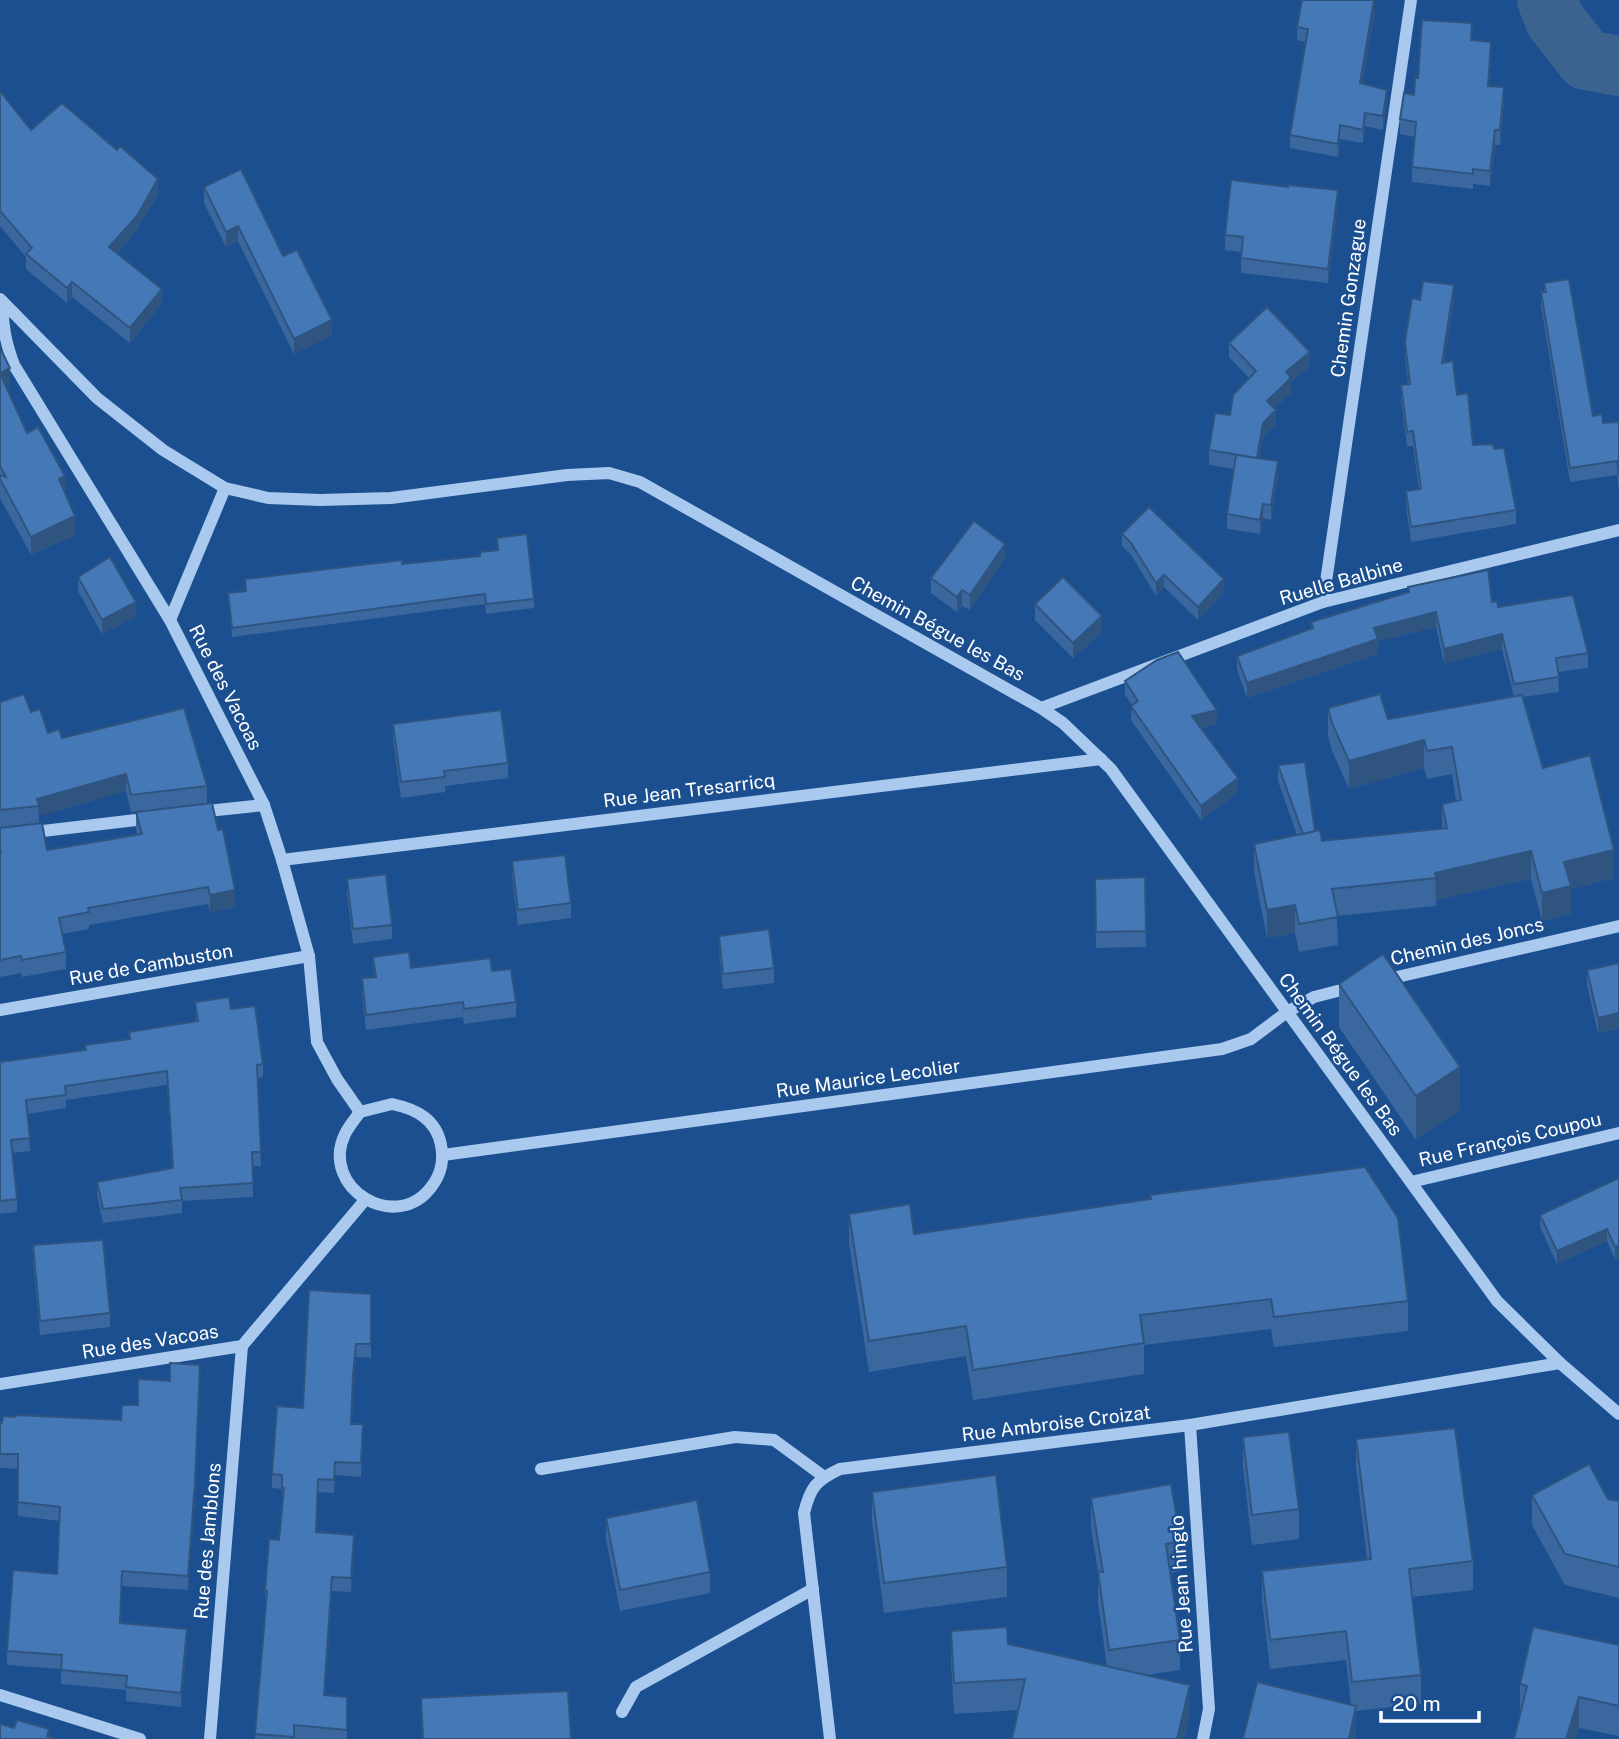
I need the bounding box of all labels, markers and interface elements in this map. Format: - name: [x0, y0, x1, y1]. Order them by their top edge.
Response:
- street label: Chemin Gonzague: [1326, 217, 1370, 379]
- street label: Ruelle Balbine: [1277, 553, 1405, 609]
- street label: Chemin Bégue les Bas: [847, 571, 1029, 685]
- street label: Rue des Vacoas: [185, 621, 267, 753]
- street label: Rue Jean Tresarricq: [602, 769, 776, 811]
- street label: Chemin des Joncs: [1388, 913, 1546, 969]
- street label: Rue de Cambuston: [67, 939, 235, 989]
- street label: Chemin Bégue les Bas: [1275, 968, 1407, 1140]
- street label: Rue Maurice Lecolier: [774, 1054, 962, 1102]
- street label: Rue François Coupou: [1417, 1107, 1603, 1171]
- street label: Rue des Vacoas: [80, 1319, 220, 1363]
- street label: Rue Ambroise Croizat: [960, 1400, 1152, 1446]
- street label: Rue des Jamblons: [189, 1462, 225, 1620]
- street label: Rue Jean hinglo: [1165, 1515, 1197, 1653]
- scale bar: [1381, 1680, 1479, 1724]
- text: 20 m: [1392, 1691, 1441, 1716]

